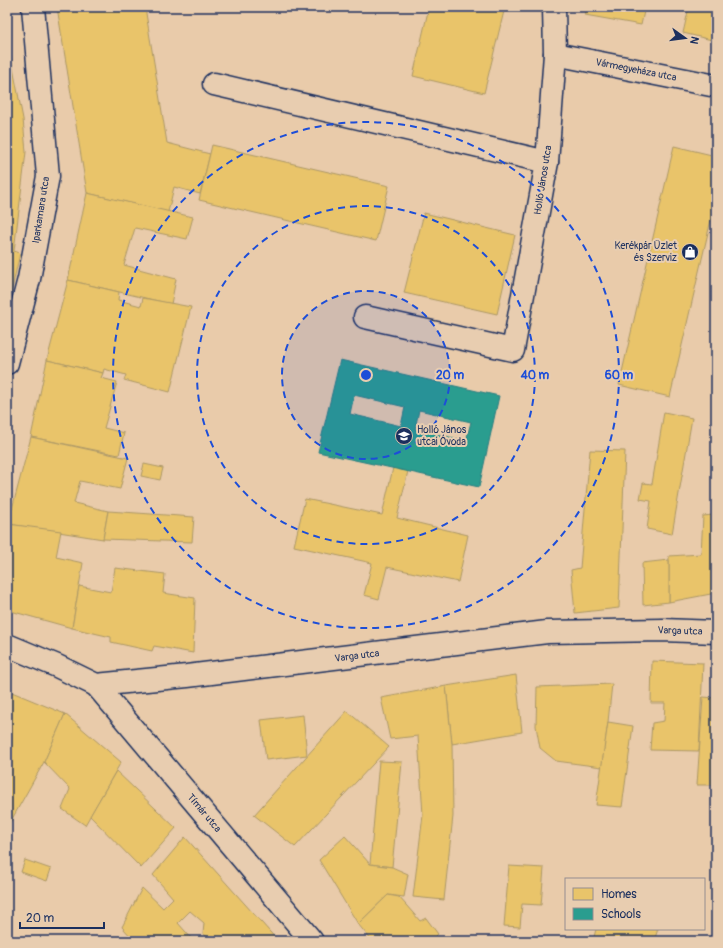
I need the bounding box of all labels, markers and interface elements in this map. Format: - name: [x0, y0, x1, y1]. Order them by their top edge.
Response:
- north arrow: [665, 18, 705, 58]
- text: N: [687, 35, 701, 46]
- street label: Vármegyeháza utca: [594, 56, 678, 84]
- street label: Holló János utca: [532, 144, 554, 216]
- street label: Iparkamara utca: [30, 175, 52, 244]
- place label: Kerékpár Üzlet és Szerviz: [615, 240, 678, 264]
- shop icon: Kerékpár Üzlet és Szerviz: [680, 242, 700, 262]
- centre of rings: [359, 368, 373, 382]
- text: 20 m: [436, 368, 464, 383]
- text: 40 m: [520, 368, 550, 383]
- text: 60 m: [605, 368, 634, 383]
- place label: Holló János utcai Óvoda: [417, 424, 467, 448]
- school or university icon: Holló János utcai Óvoda: [394, 426, 414, 446]
- street label: Varga utca: [657, 624, 703, 638]
- street label: Varga utca: [334, 647, 380, 665]
- street label: Tímár utca: [184, 791, 224, 835]
- legend: [565, 878, 705, 930]
- text: Homes: [601, 887, 637, 902]
- scale bar: [20, 904, 104, 930]
- text: Schools: [601, 907, 641, 922]
- text: 20 m: [26, 911, 55, 926]

